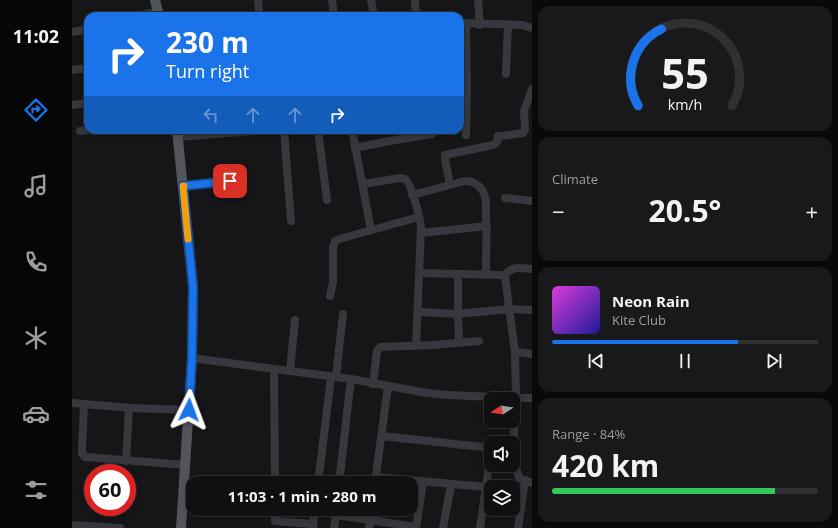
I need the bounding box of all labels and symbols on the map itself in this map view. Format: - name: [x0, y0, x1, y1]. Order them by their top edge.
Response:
- pin: [213, 164, 247, 198]
- position arrow: [168, 389, 210, 431]
- north arrow: [484, 392, 520, 428]
- speed limit sign: 60: [84, 464, 136, 516]

